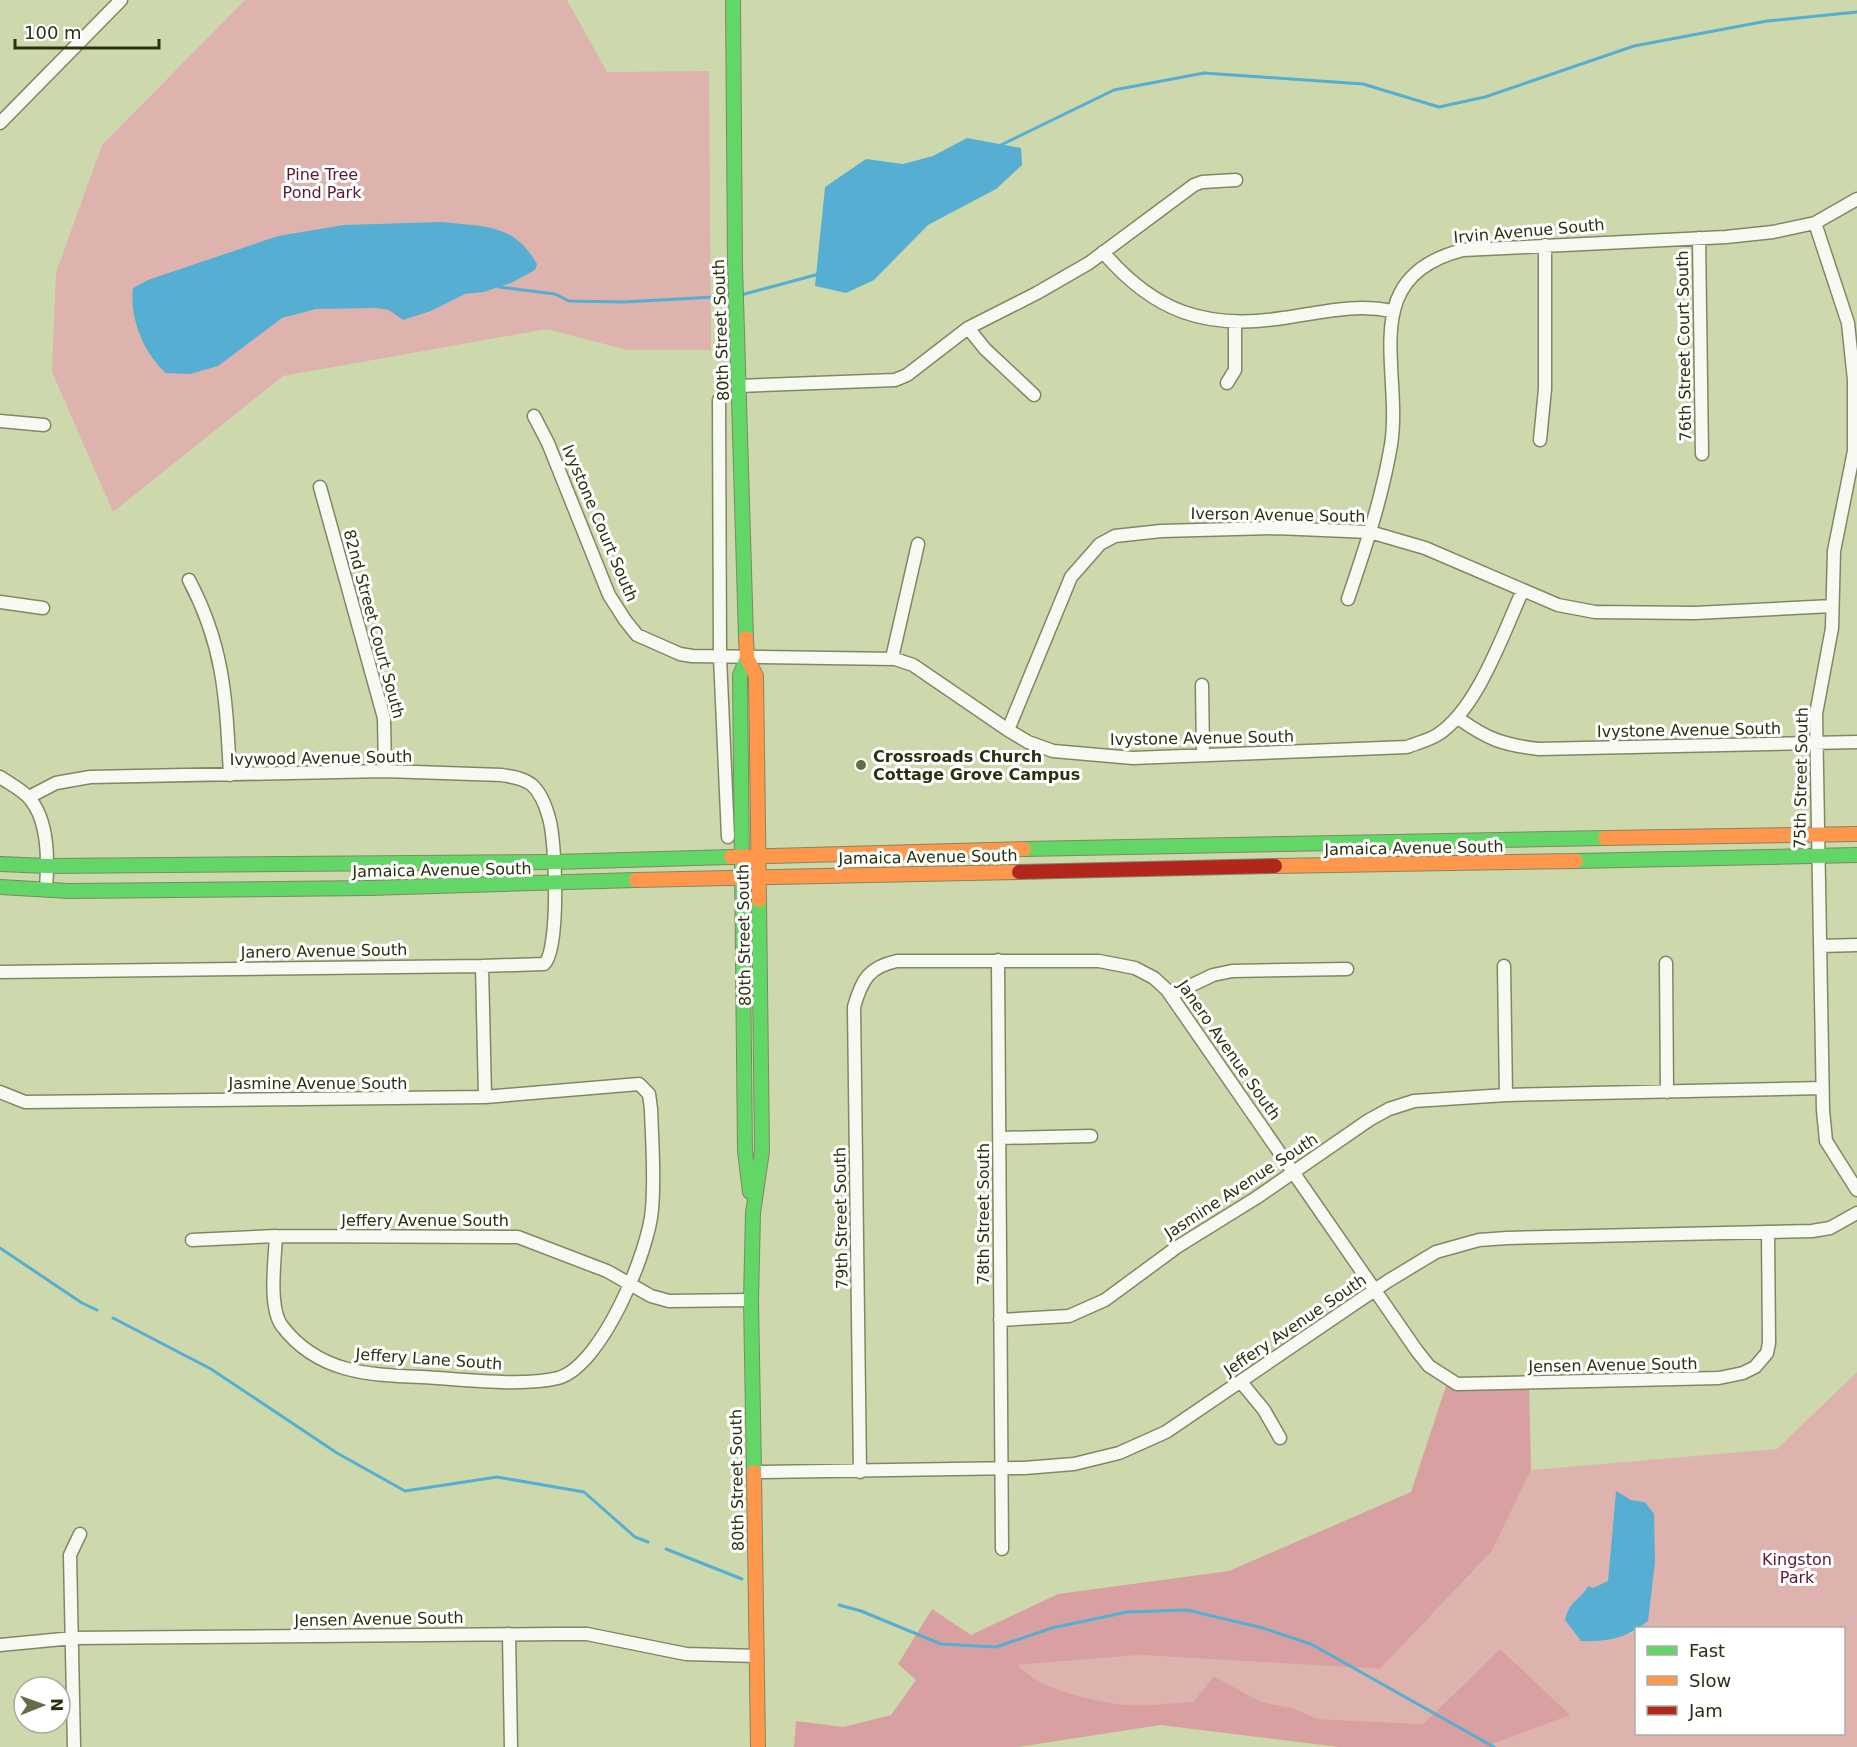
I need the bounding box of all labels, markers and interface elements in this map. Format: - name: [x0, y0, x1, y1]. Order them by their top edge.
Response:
- scale bar: [15, 12, 159, 50]
- text: 100 m: [24, 22, 82, 43]
- park label: Pine Tree Pond Park: [283, 165, 362, 202]
- street label: Irvin Avenue South: [1453, 215, 1605, 247]
- street label: 76th Street Court South: [1673, 250, 1695, 442]
- street label: 80th Street South: [709, 259, 733, 401]
- street label: Ivystone Court South: [558, 442, 642, 604]
- street label: Iverson Avenue South: [1190, 504, 1366, 526]
- street label: 82nd Street Court South: [340, 527, 408, 721]
- street label: 75th Street South: [1790, 707, 1812, 849]
- street label: Ivystone Avenue South: [1597, 719, 1781, 741]
- street label: Ivystone Avenue South: [1110, 727, 1294, 749]
- street label: Ivywood Avenue South: [230, 747, 412, 769]
- place label: Crossroads Church Cottage Grove Campus: [873, 747, 1080, 784]
- marker: Crossroads Church Cottage Grove Campus: [854, 758, 868, 772]
- street label: Jamaica Avenue South: [1323, 837, 1504, 859]
- street label: Jamaica Avenue South: [837, 846, 1018, 868]
- street label: Jamaica Avenue South: [351, 859, 532, 881]
- street label: 80th Street South: [733, 864, 755, 1006]
- street label: Janero Avenue South: [240, 940, 407, 962]
- street label: Janero Avenue South: [1173, 975, 1285, 1124]
- street label: Jasmine Avenue South: [228, 1074, 408, 1093]
- street label: Jasmine Avenue South: [1160, 1129, 1321, 1243]
- street label: 78th Street South: [974, 1143, 993, 1285]
- street label: 79th Street South: [830, 1147, 852, 1289]
- street label: Jeffery Avenue South: [340, 1211, 509, 1230]
- street label: Jeffery Avenue South: [1219, 1270, 1370, 1380]
- street label: Jeffery Lane South: [354, 1344, 503, 1374]
- street label: Jensen Avenue South: [1527, 1354, 1698, 1376]
- street label: 80th Street South: [726, 1409, 748, 1551]
- park label: Kingston Park: [1762, 1550, 1832, 1587]
- street label: Jensen Avenue South: [293, 1608, 464, 1630]
- legend: [1635, 1627, 1845, 1735]
- text: Fast: [1689, 1640, 1725, 1661]
- text: Slow: [1689, 1670, 1731, 1691]
- north arrow: [12, 1675, 72, 1735]
- text: N: [47, 1698, 66, 1712]
- text: Jam: [1688, 1700, 1723, 1721]

